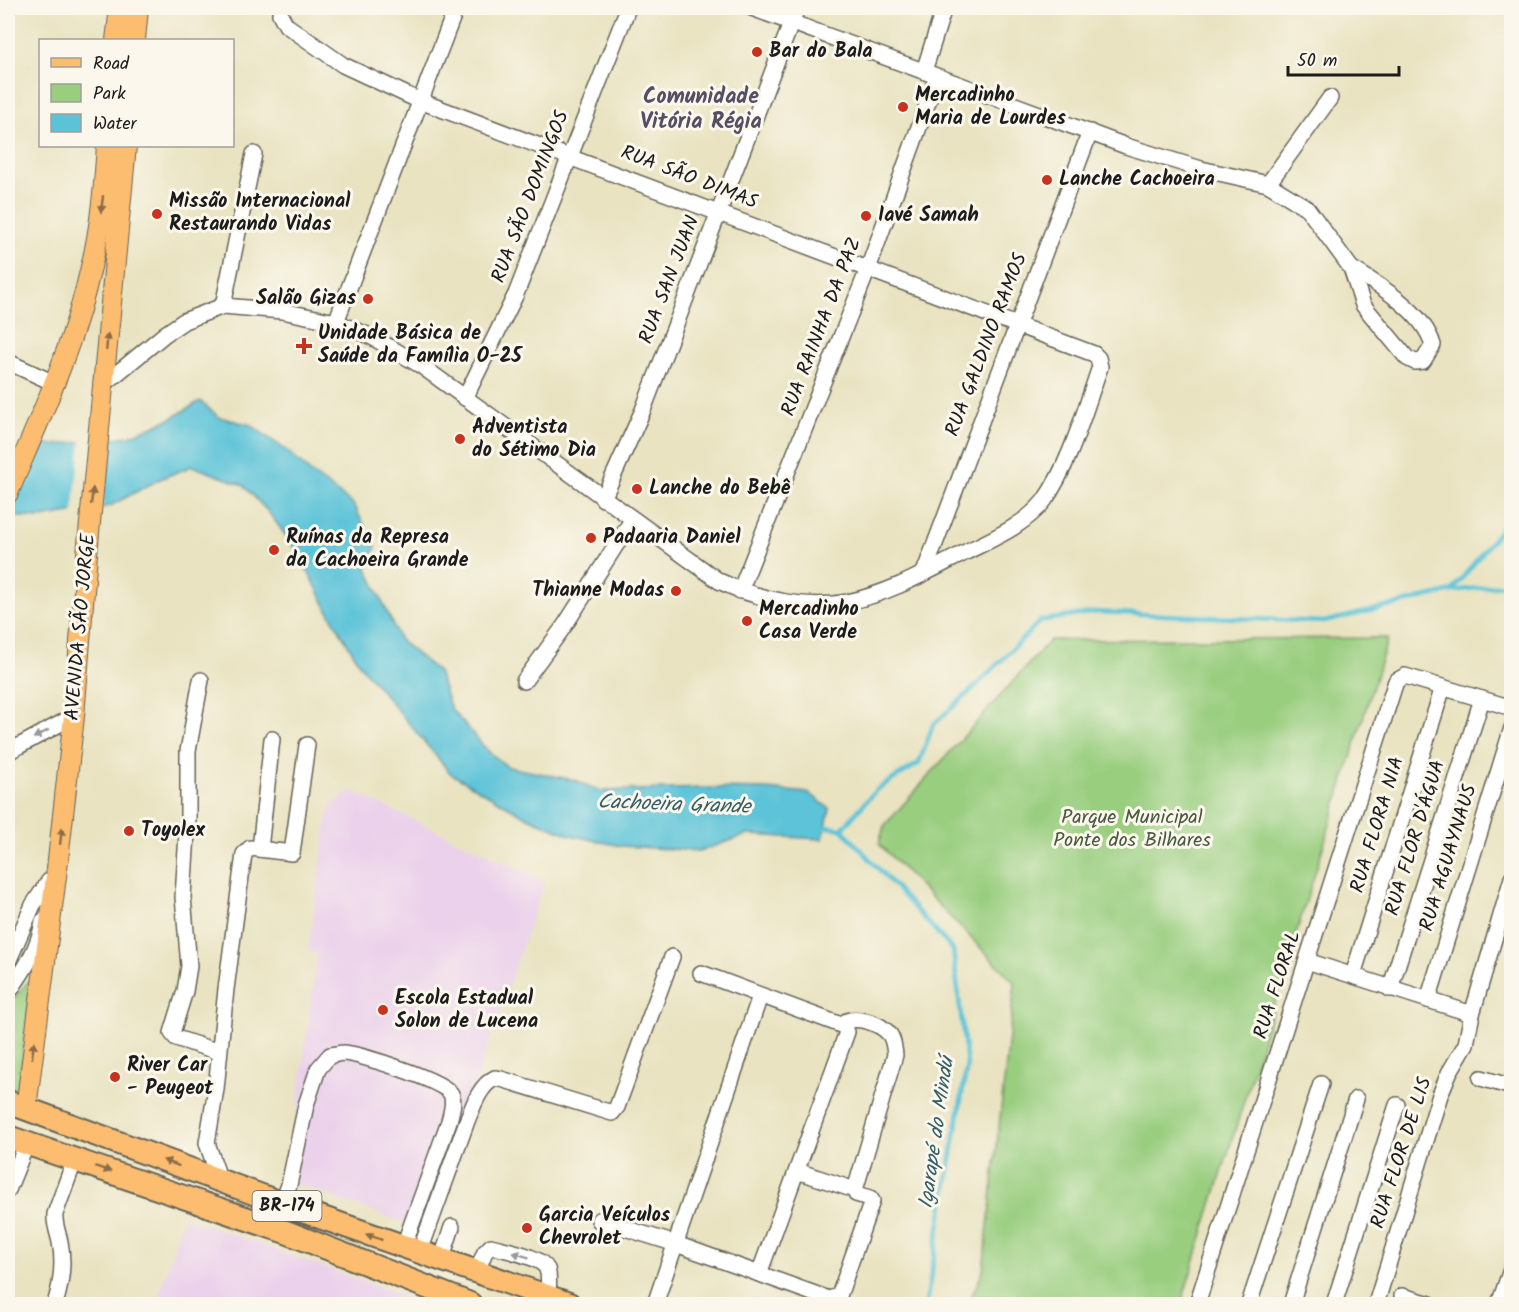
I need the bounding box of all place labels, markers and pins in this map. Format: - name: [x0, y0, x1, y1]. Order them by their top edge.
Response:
- place label: Bar do Bala: [769, 36, 872, 68]
- marker: Bar do Bala: [750, 45, 764, 59]
- place label: Mercadinho Maria de Lourdes: [915, 80, 1066, 135]
- marker: Mercadinho Maria de Lourdes: [896, 100, 910, 114]
- place label: Lanche Cachoeira: [1059, 164, 1215, 196]
- marker: Lanche Cachoeira: [1040, 173, 1054, 187]
- place label: Missão Internacional Restaurando Vidas: [169, 186, 351, 241]
- place label: Iavé Samah: [878, 200, 979, 232]
- marker: Missão Internacional Restaurando Vidas: [150, 207, 164, 221]
- marker: Iavé Samah: [859, 209, 873, 223]
- place label: Salão Gizas: [256, 283, 357, 315]
- marker: Salão Gizas: [361, 292, 375, 306]
- place label: Unidade Básica de Saúde da Família O-25: [318, 318, 523, 373]
- marker: Unidade Básica de Saúde da Família O-25: [295, 337, 313, 355]
- place label: Adventista do Sétimo Dia: [472, 412, 596, 467]
- marker: Adventista do Sétimo Dia: [453, 432, 467, 446]
- place label: Lanche do Bebê: [649, 473, 791, 505]
- marker: Lanche do Bebê: [630, 482, 644, 496]
- place label: Ruínas da Represa da Cachoeira Grande: [286, 522, 469, 577]
- place label: Padaaria Daniel: [603, 522, 741, 554]
- marker: Padaaria Daniel: [584, 531, 598, 545]
- marker: Ruínas da Represa da Cachoeira Grande: [267, 543, 281, 557]
- place label: Thianne Modas: [532, 575, 665, 607]
- marker: Thianne Modas: [669, 584, 683, 598]
- place label: Mercadinho Casa Verde: [759, 594, 859, 649]
- marker: Mercadinho Casa Verde: [740, 614, 754, 628]
- place label: Toyolex: [141, 815, 206, 847]
- marker: Toyolex: [122, 824, 136, 838]
- place label: Escola Estadual Solon de Lucena: [395, 983, 538, 1038]
- marker: Escola Estadual Solon de Lucena: [376, 1003, 390, 1017]
- place label: River Car - Peugeot: [127, 1050, 214, 1105]
- marker: River Car - Peugeot: [108, 1070, 122, 1084]
- place label: Garcia Veículos Chevrolet: [539, 1200, 671, 1255]
- marker: Garcia Veículos Chevrolet: [520, 1221, 534, 1235]

